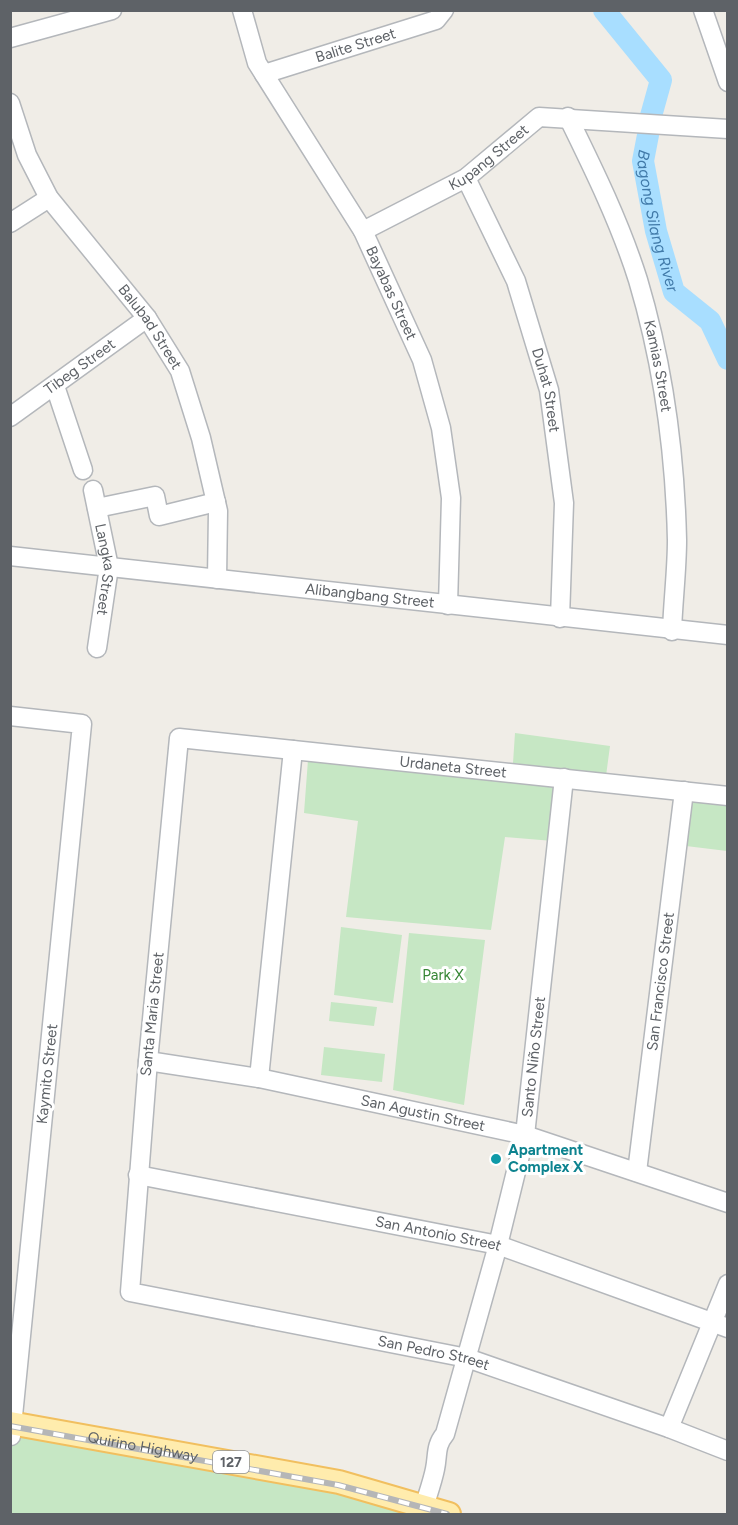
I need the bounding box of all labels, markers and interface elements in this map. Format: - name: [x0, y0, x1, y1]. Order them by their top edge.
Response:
- street label: Balite Street: [313, 24, 398, 66]
- street label: Kupang Street: [446, 120, 532, 194]
- water label: Bagong Silang River: [633, 148, 683, 295]
- street label: Bayabas Street: [362, 243, 421, 343]
- street label: Balubad Street: [114, 281, 186, 373]
- street label: Kamias Street: [640, 318, 676, 414]
- street label: Tibeg Street: [41, 335, 119, 398]
- street label: Duhat Street: [528, 346, 564, 434]
- street label: Langka Street: [91, 522, 118, 617]
- street label: Alibangbang Street: [304, 580, 436, 612]
- street label: Urdaneta Street: [399, 752, 508, 782]
- street label: San Francisco Street: [643, 911, 678, 1052]
- street label: Santa Maria Street: [137, 951, 167, 1077]
- park label: Park X: [422, 966, 465, 984]
- street label: Santo Niño Street: [518, 995, 549, 1118]
- street label: Kaymito Street: [33, 1023, 61, 1125]
- street label: San Agustin Street: [359, 1091, 487, 1135]
- place label: Apartment Complex X: [508, 1141, 584, 1176]
- marker: Apartment Complex X: [489, 1152, 503, 1166]
- street label: San Antonio Street: [374, 1212, 505, 1255]
- street label: San Pedro Street: [376, 1332, 492, 1374]
- street label: Quirino Highway: [86, 1428, 200, 1466]
- road number: 127: [213, 1451, 249, 1473]

